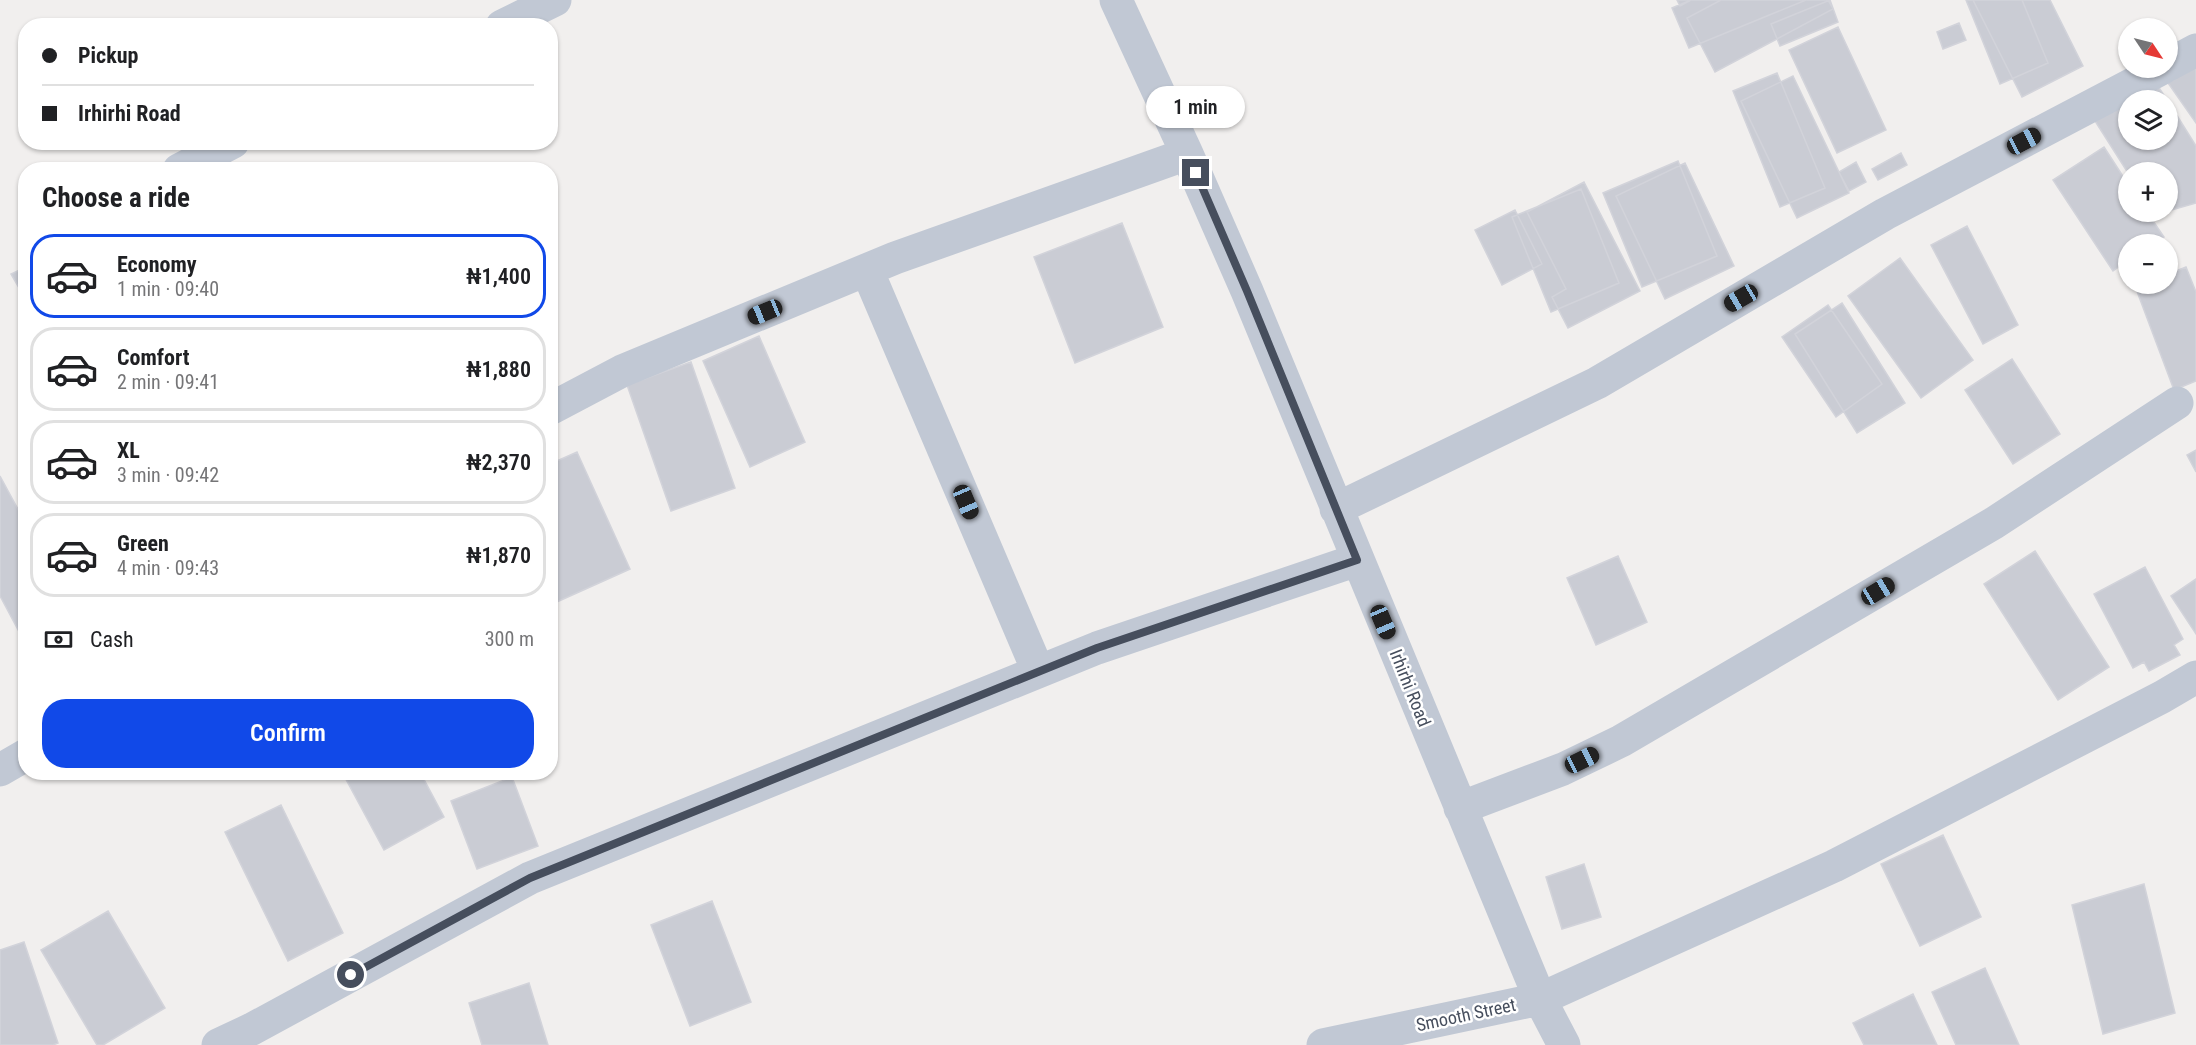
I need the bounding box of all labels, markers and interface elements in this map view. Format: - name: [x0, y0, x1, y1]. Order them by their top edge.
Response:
- north arrow: [2118, 18, 2178, 78]
- map controls: [2118, 18, 2178, 294]
- text: Pickup: [78, 43, 138, 68]
- callout: 1 min: [1146, 86, 1246, 128]
- button: layers: [2118, 90, 2178, 150]
- text: 1 min: [1173, 95, 1218, 119]
- text: Irhirhi Road: [78, 101, 181, 126]
- car: [2004, 125, 2044, 157]
- route end: [1182, 159, 1209, 186]
- button: +: [2118, 162, 2178, 222]
- text: Choose a ride: [42, 182, 190, 214]
- button: −: [2118, 234, 2178, 294]
- icon: car: [45, 249, 99, 303]
- text: Economy: [117, 252, 197, 277]
- text: ₦1,400: [466, 264, 531, 289]
- text: 1 min · 09:40: [117, 277, 219, 301]
- car: [1721, 281, 1761, 315]
- car: [745, 297, 785, 327]
- icon: car: [45, 342, 99, 396]
- text: Comfort: [117, 345, 190, 370]
- text: ₦1,880: [466, 357, 531, 382]
- text: 2 min · 09:41: [117, 370, 219, 394]
- icon: car: [45, 435, 99, 489]
- text: XL: [117, 438, 140, 463]
- text: ₦2,370: [466, 450, 531, 475]
- text: 3 min · 09:42: [117, 463, 219, 487]
- car: [951, 482, 981, 522]
- icon: car: [45, 528, 99, 582]
- text: Green: [117, 531, 169, 556]
- text: ₦1,870: [466, 543, 531, 568]
- text: 4 min · 09:43: [117, 556, 219, 580]
- car: [1858, 574, 1898, 608]
- car: [1368, 602, 1398, 642]
- icon: cash: [42, 623, 75, 656]
- text: Cash: [90, 627, 134, 652]
- text: 300 m: [485, 627, 534, 651]
- street label: Irhirhi Road: [1385, 646, 1435, 729]
- button: Confirm: [42, 699, 534, 768]
- car: [1562, 744, 1602, 776]
- route start: [337, 961, 364, 988]
- street label: Smooth Street: [1414, 994, 1518, 1035]

